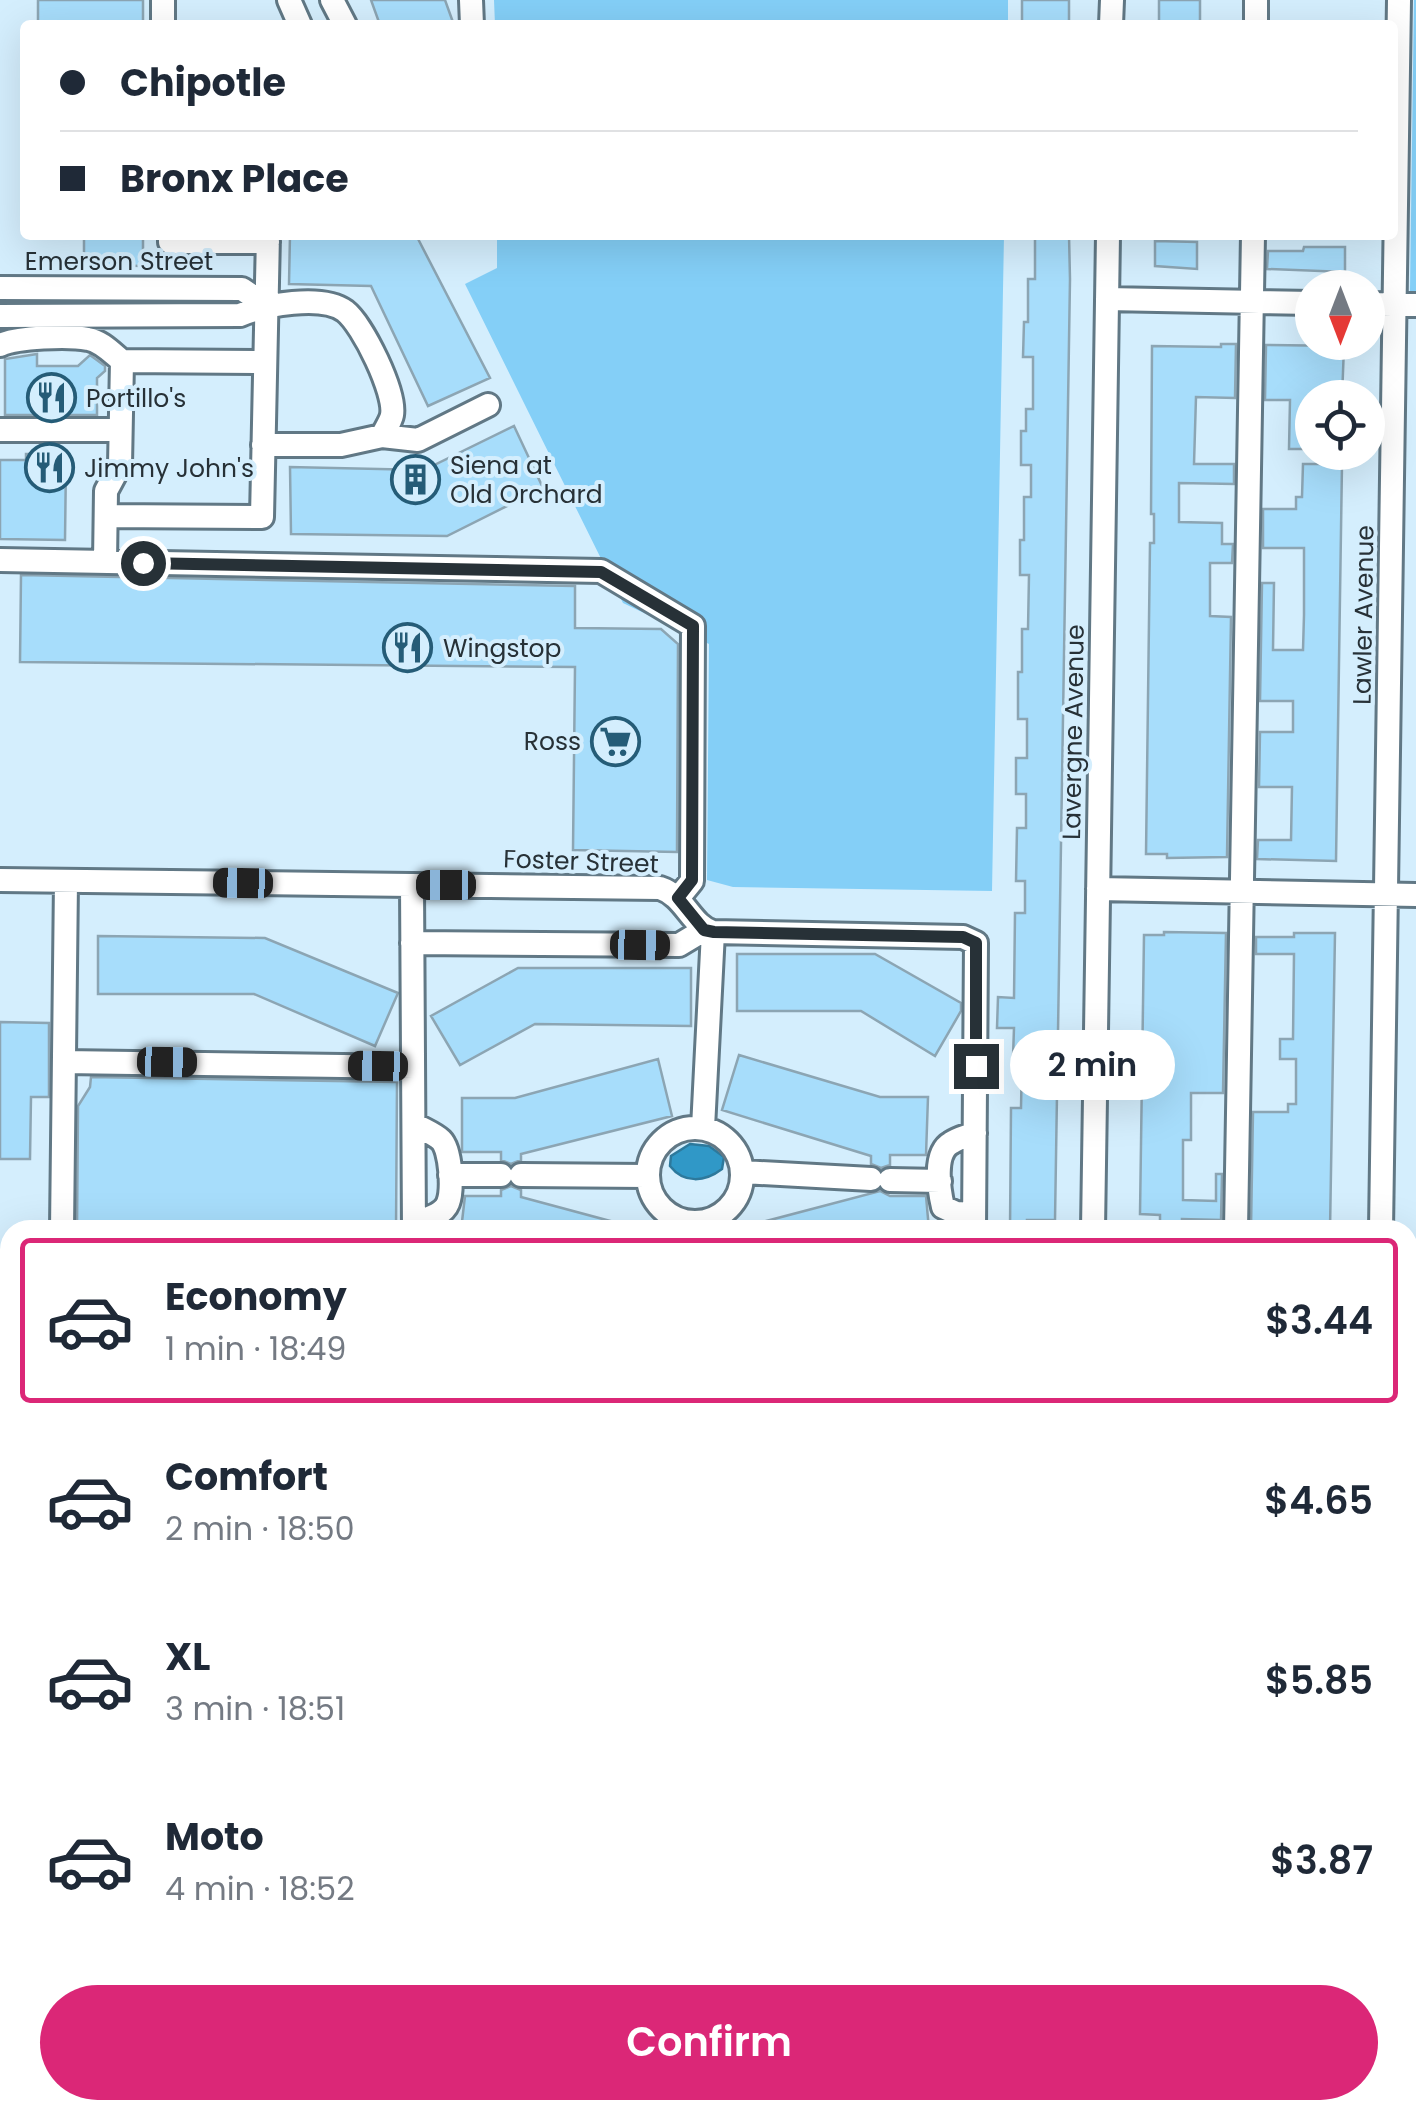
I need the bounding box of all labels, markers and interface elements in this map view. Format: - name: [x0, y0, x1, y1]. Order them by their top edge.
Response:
- text: Chipotle: [120, 56, 286, 109]
- text: Bronx Place: [120, 152, 349, 205]
- street label: Emerson Street: [25, 244, 213, 279]
- north arrow: [1295, 270, 1385, 360]
- map controls: [1295, 270, 1385, 470]
- restaurant icon: Portillo's: [25, 372, 77, 424]
- button: locate: [1295, 380, 1385, 470]
- place label: Portillo's: [86, 381, 186, 416]
- restaurant icon: Jimmy John's: [23, 442, 75, 494]
- place label: Siena at Old Orchard: [450, 448, 603, 512]
- place label: Jimmy John's: [84, 451, 254, 486]
- building icon: Siena at Old Orchard: [389, 453, 441, 505]
- street label: Lawler Avenue: [1344, 525, 1383, 705]
- route start: [121, 541, 166, 586]
- restaurant icon: Wingstop: [382, 622, 434, 674]
- street label: Lavergne Avenue: [1054, 624, 1093, 840]
- place label: Wingstop: [443, 631, 562, 666]
- supermarket icon: Ross: [590, 715, 642, 767]
- place label: Ross: [524, 724, 581, 759]
- street label: Foster Street: [503, 841, 659, 882]
- car: [213, 867, 273, 899]
- car: [416, 870, 476, 900]
- car: [610, 929, 670, 961]
- callout: 2 min: [1011, 1031, 1176, 1101]
- text: 2 min: [1048, 1042, 1137, 1087]
- route end: [954, 1044, 999, 1089]
- car: [137, 1046, 197, 1078]
- car: [348, 1050, 408, 1082]
- text: Economy: [165, 1270, 347, 1323]
- icon: car: [45, 1276, 135, 1366]
- text: $3.44: [1265, 1294, 1373, 1347]
- text: 1 min · 18:49: [165, 1326, 347, 1371]
- text: Comfort: [165, 1450, 328, 1503]
- icon: car: [45, 1456, 135, 1546]
- text: $4.65: [1264, 1474, 1373, 1527]
- text: 2 min · 18:50: [165, 1506, 355, 1551]
- text: XL: [165, 1630, 210, 1683]
- icon: car: [45, 1636, 135, 1726]
- text: $5.85: [1265, 1654, 1373, 1707]
- text: 3 min · 18:51: [165, 1686, 345, 1731]
- text: Moto: [165, 1810, 264, 1863]
- icon: car: [45, 1816, 135, 1906]
- text: $3.87: [1270, 1834, 1373, 1887]
- text: 4 min · 18:52: [165, 1866, 355, 1911]
- button: Confirm: [40, 1985, 1378, 2100]

